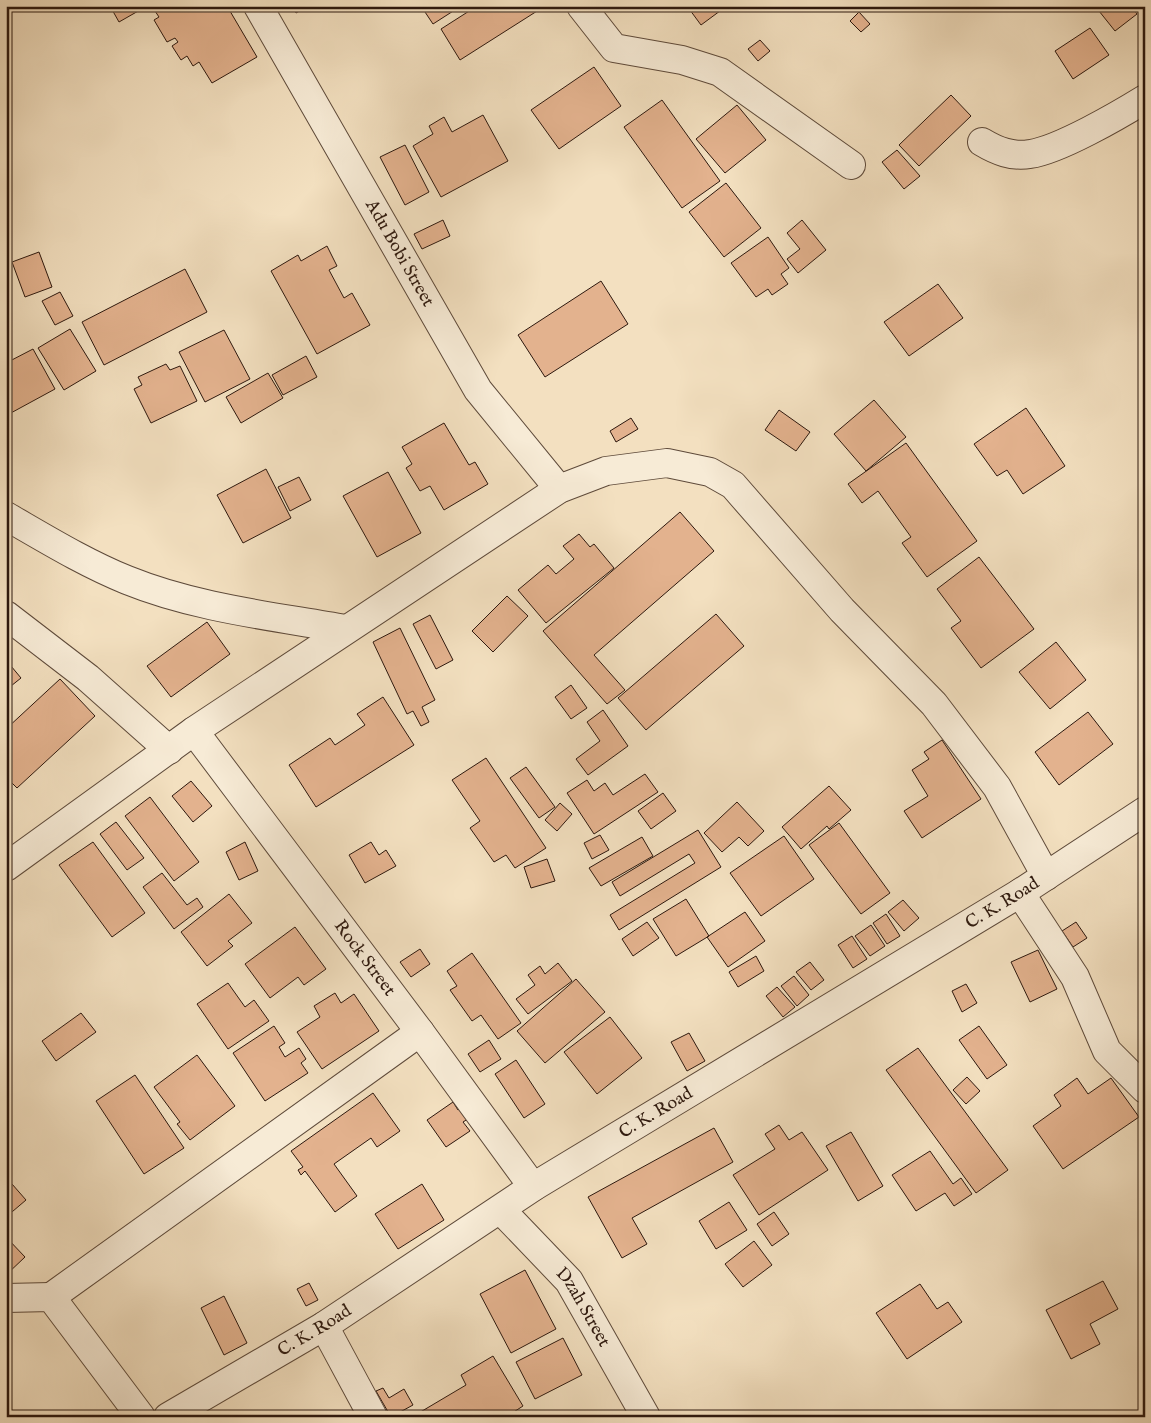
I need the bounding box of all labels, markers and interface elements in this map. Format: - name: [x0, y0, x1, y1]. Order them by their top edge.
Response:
- street label: Adu Bobi Street: [359, 195, 439, 311]
- street label: C. K. Road: [961, 872, 1044, 935]
- street label: Rock Street: [328, 915, 401, 1001]
- street label: C. K. Road: [615, 1082, 697, 1144]
- street label: Dzah Street: [550, 1262, 616, 1351]
- street label: C. K. Road: [274, 1299, 356, 1362]

